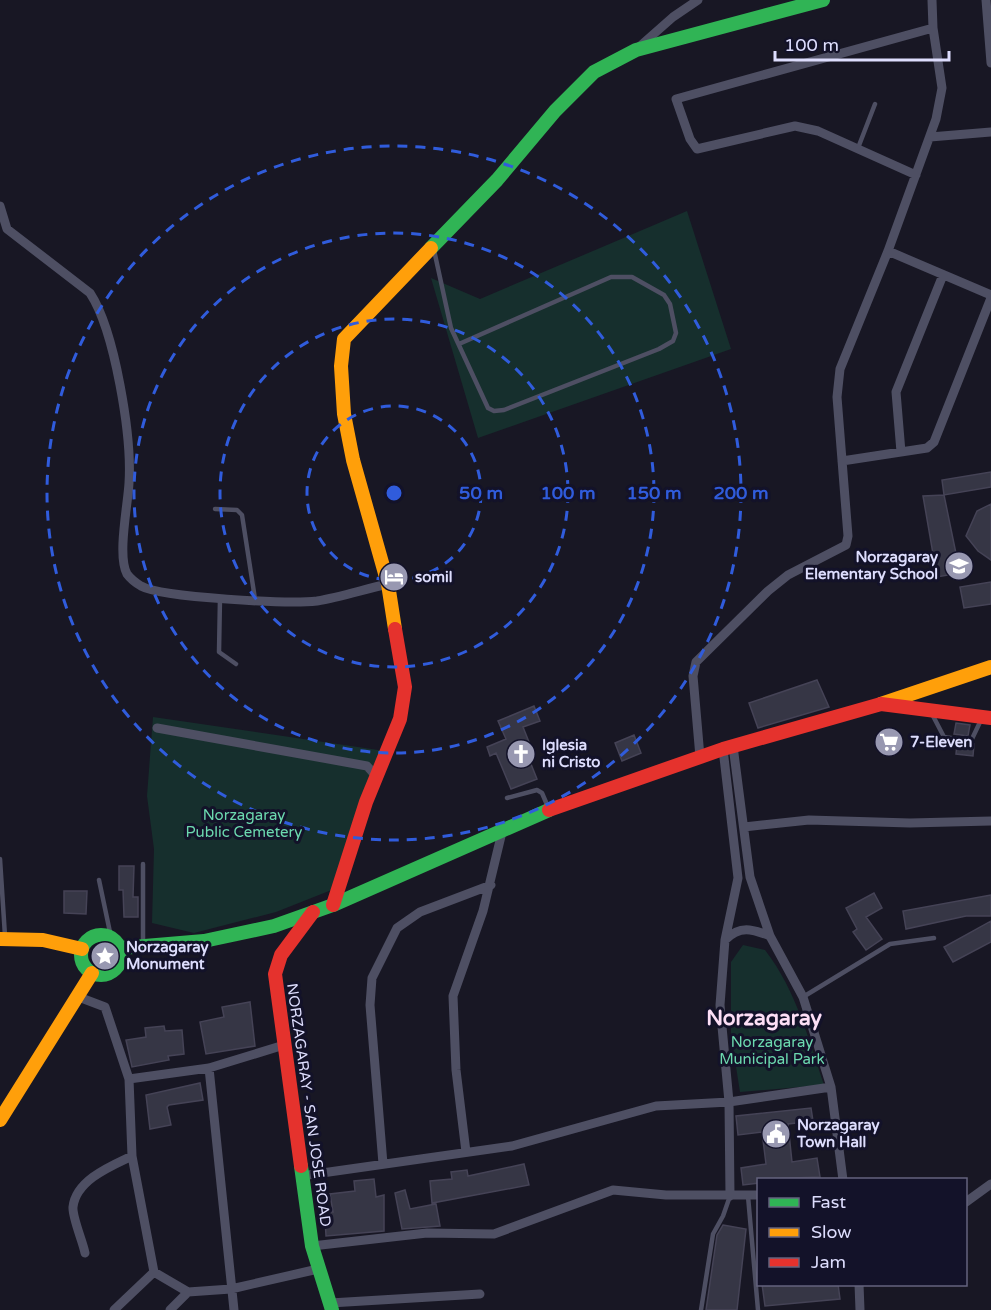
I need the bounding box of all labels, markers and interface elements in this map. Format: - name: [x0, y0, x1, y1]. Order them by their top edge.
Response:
- scale bar: [775, 24, 949, 62]
- text: 100 m: [784, 34, 839, 56]
- text: 50 m: [459, 482, 503, 504]
- text: 100 m: [540, 482, 596, 504]
- text: 150 m: [626, 482, 682, 504]
- text: 200 m: [713, 482, 769, 504]
- centre of rings: [384, 483, 404, 503]
- place label: Norzagaray Elementary School: [805, 548, 938, 584]
- school or university icon: Norzagaray Elementary School: [943, 550, 975, 582]
- hotel icon: somil: [378, 561, 410, 593]
- place label: somil: [415, 568, 453, 586]
- supermarket icon: 7-Eleven: [873, 726, 905, 758]
- place label: 7-Eleven: [910, 733, 972, 751]
- place label: Iglesia ni Cristo: [542, 736, 600, 771]
- church icon: Iglesia ni Cristo: [505, 738, 537, 770]
- park label: Norzagaray Public Cemetery: [186, 806, 302, 841]
- place label: Norzagaray Monument: [126, 938, 209, 973]
- place icon: Norzagaray Monument: [89, 940, 121, 972]
- street label: NORZAGARAY - SAN JOSE ROAD: [283, 982, 335, 1228]
- district label: Norzagaray: [706, 1006, 823, 1031]
- park label: Norzagaray Municipal Park: [719, 1033, 825, 1068]
- place label: Norzagaray Town Hall: [796, 1116, 880, 1151]
- public building icon: Norzagaray Town Hall: [760, 1118, 792, 1150]
- legend: [757, 1178, 967, 1286]
- text: Fast: [811, 1191, 846, 1213]
- text: Slow: [811, 1221, 852, 1243]
- text: Jam: [811, 1251, 846, 1273]

